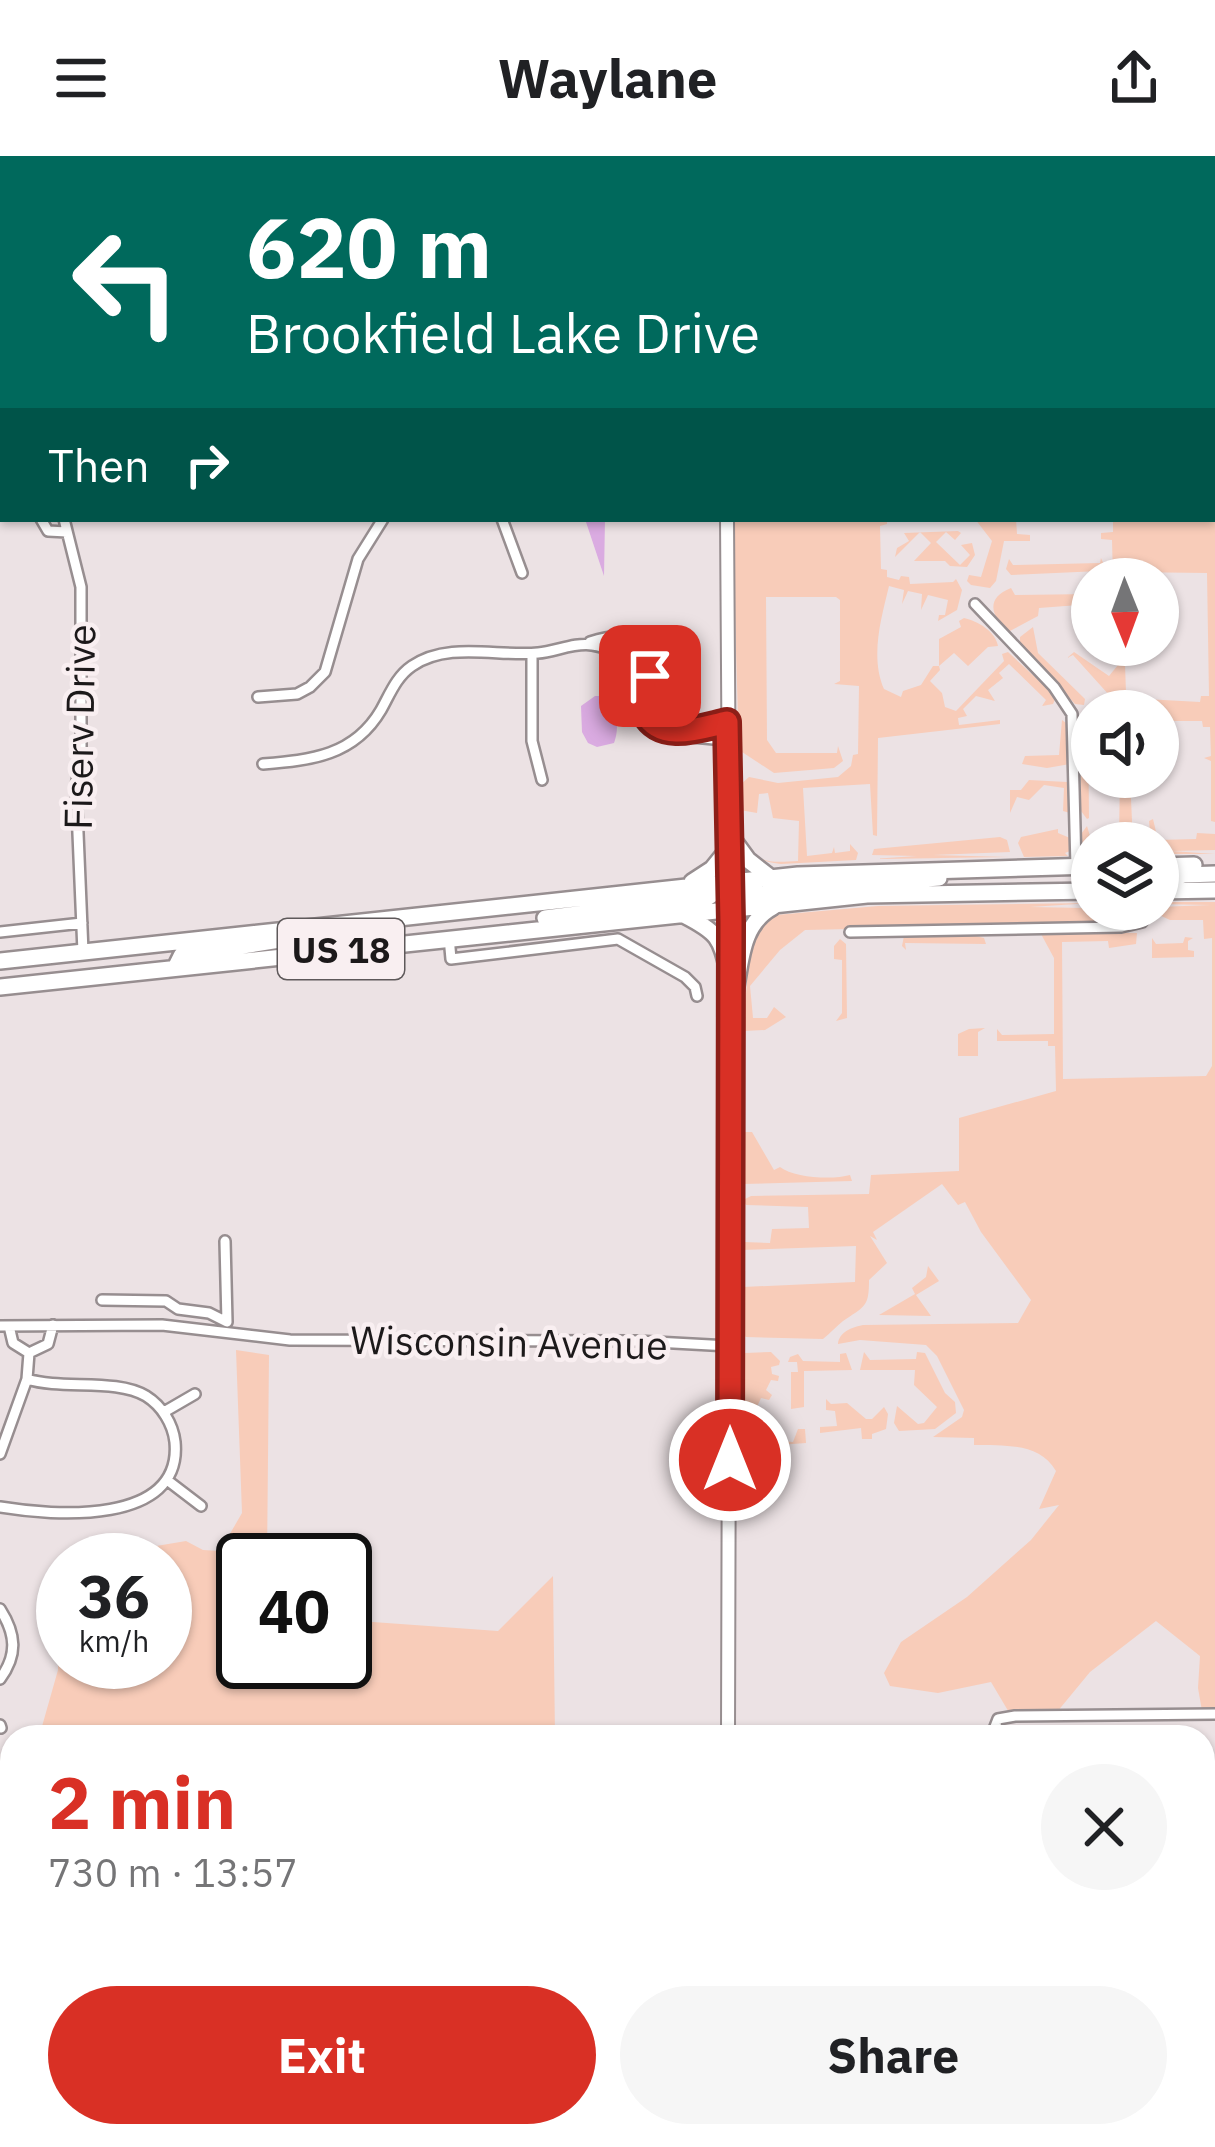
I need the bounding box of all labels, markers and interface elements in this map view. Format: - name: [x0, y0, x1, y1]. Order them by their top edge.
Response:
- text: Waylane: [498, 43, 717, 113]
- icon: menu: [48, 45, 114, 111]
- icon: share: [1101, 45, 1167, 111]
- text: 620 m: [246, 192, 492, 301]
- icon: left: [48, 204, 204, 360]
- text: Brookfield Lake Drive: [246, 298, 760, 368]
- icon: right: [174, 432, 240, 498]
- text: Then: [48, 436, 150, 494]
- north arrow: [1071, 558, 1179, 666]
- map controls: [1071, 558, 1179, 930]
- street label: Fiserv Drive: [52, 624, 106, 830]
- pin: [599, 625, 701, 727]
- icon: arrive: [617, 643, 683, 709]
- button: sound: [1071, 690, 1179, 798]
- button: layers: [1071, 822, 1179, 930]
- road number: US 18: [278, 919, 404, 979]
- street label: Wisconsin Avenue: [350, 1314, 668, 1370]
- position arrow: [667, 1397, 793, 1523]
- speed limit sign: 40: [216, 1533, 372, 1689]
- text: 36: [78, 1556, 150, 1635]
- text: km/h: [79, 1621, 149, 1660]
- text: 2 min: [48, 1755, 236, 1849]
- button: close: [1041, 1764, 1167, 1890]
- text: 730 m · 13:57: [48, 1847, 298, 1898]
- button: Exit: [48, 1986, 596, 2124]
- button: Share: [620, 1986, 1167, 2124]

